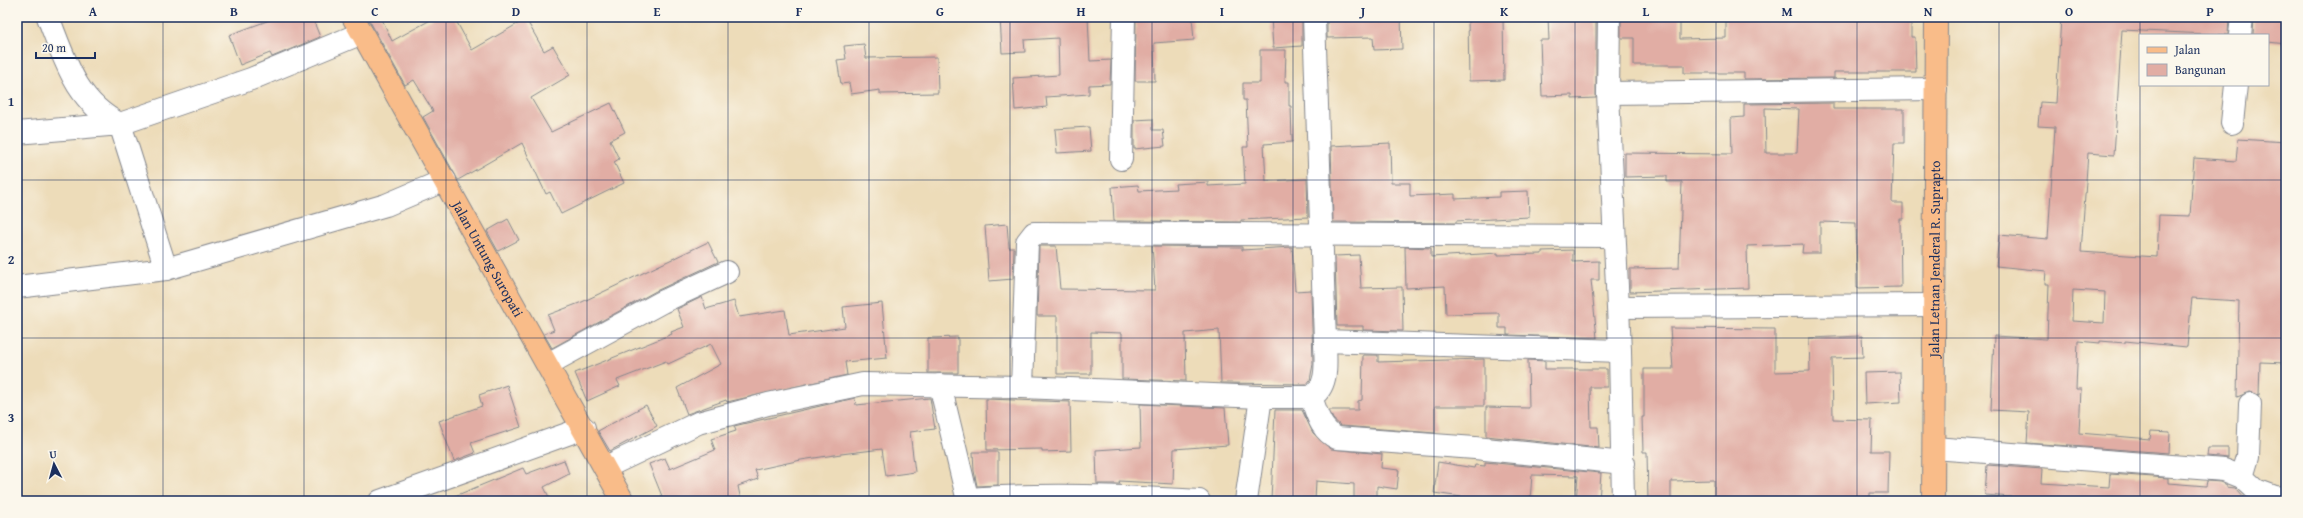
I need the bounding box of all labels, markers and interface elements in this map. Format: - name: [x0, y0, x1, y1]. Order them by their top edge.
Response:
- text: A: [89, 2, 98, 21]
- text: B: [230, 2, 238, 21]
- text: C: [371, 2, 379, 21]
- text: D: [512, 2, 520, 21]
- text: E: [654, 2, 661, 21]
- text: F: [796, 2, 803, 21]
- text: G: [936, 2, 944, 21]
- text: H: [1076, 2, 1086, 21]
- text: I: [1220, 2, 1224, 21]
- text: J: [1359, 2, 1366, 21]
- text: K: [1500, 2, 1509, 21]
- text: L: [1643, 2, 1650, 21]
- text: M: [1781, 2, 1793, 21]
- text: N: [1924, 2, 1933, 21]
- text: O: [2065, 2, 2073, 21]
- text: P: [2206, 2, 2214, 21]
- scale bar: [36, 34, 95, 60]
- legend: [2139, 34, 2269, 86]
- text: 20 m: [42, 39, 66, 56]
- text: Jalan: [2173, 41, 2200, 58]
- text: Bangunan: [2175, 61, 2226, 78]
- text: 1: [8, 92, 14, 111]
- street label: Jalan Letnan Jenderal R. Suprapto: [1924, 160, 1945, 360]
- street label: Jalan Untung Suropati: [446, 195, 528, 321]
- text: 2: [8, 250, 15, 269]
- text: 3: [8, 408, 14, 427]
- north arrow: [34, 444, 74, 484]
- text: U: [48, 446, 58, 462]

